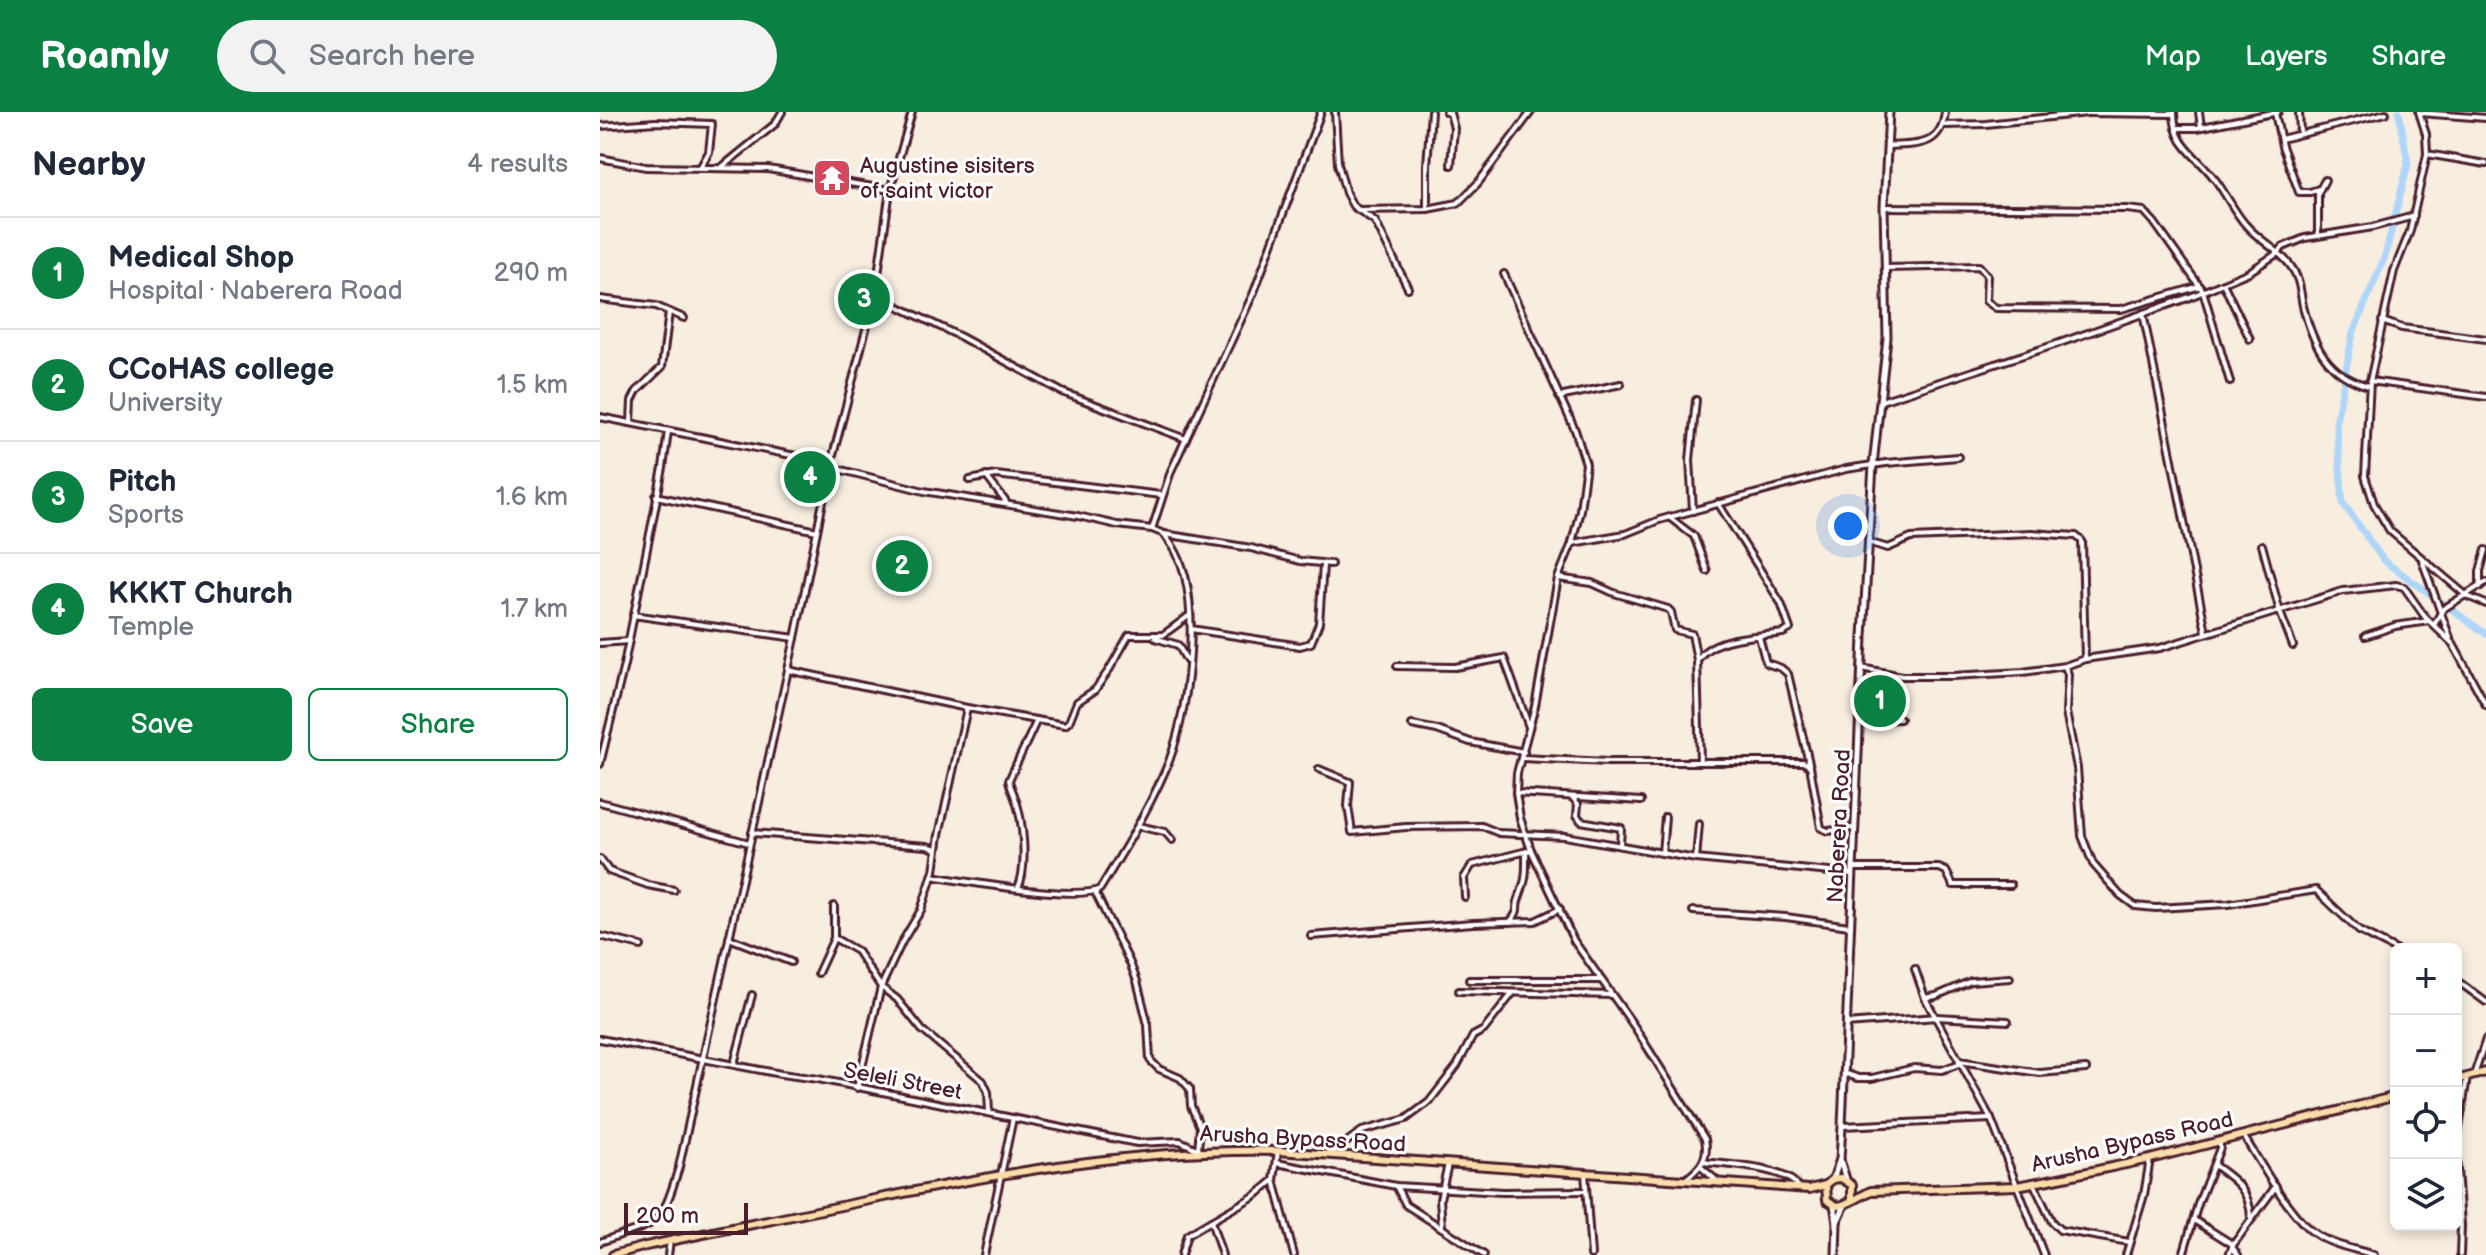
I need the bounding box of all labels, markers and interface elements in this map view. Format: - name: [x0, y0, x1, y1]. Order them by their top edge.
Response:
- search box: [217, 20, 777, 92]
- text: Roamly: [40, 34, 169, 79]
- icon: search: [245, 34, 289, 78]
- text: Search here: [309, 38, 475, 74]
- text: Map: [2145, 40, 2201, 73]
- text: Layers: [2245, 40, 2328, 73]
- text: Share: [2372, 40, 2446, 73]
- text: Nearby: [32, 144, 146, 185]
- text: 4 results: [467, 149, 568, 180]
- place label: Augustine sisiters of saint victor: [860, 153, 1035, 205]
- temple icon: Augustine sisiters of saint victor: [811, 157, 853, 199]
- text: Medical Shop: [108, 240, 294, 276]
- text: 1: [53, 258, 63, 289]
- text: 290 m: [494, 258, 568, 289]
- pin: 3: [838, 269, 890, 329]
- text: Hospital · Naberera Road: [108, 276, 403, 307]
- text: CCoHAS college: [108, 352, 334, 388]
- text: 2: [50, 370, 66, 401]
- text: 1.5 km: [497, 370, 568, 401]
- text: University: [108, 388, 223, 419]
- pin: 4: [784, 447, 836, 507]
- text: Pitch: [108, 464, 177, 500]
- text: 3: [50, 482, 66, 513]
- text: 1.6 km: [496, 482, 568, 513]
- text: Sports: [108, 500, 184, 531]
- your location: [1828, 506, 1868, 546]
- pin: 2: [876, 536, 928, 596]
- text: KKKT Church: [108, 576, 293, 612]
- text: 4: [50, 594, 66, 625]
- text: 1.7 km: [500, 594, 568, 625]
- text: Temple: [108, 612, 194, 643]
- pin: 1: [1854, 671, 1906, 731]
- button: Save: [32, 688, 292, 761]
- button: Share: [308, 688, 568, 761]
- street label: Naberera Road: [1822, 748, 1857, 904]
- map controls: [2390, 943, 2462, 1231]
- button: +: [2390, 943, 2462, 1015]
- button: −: [2390, 1015, 2462, 1087]
- street label: Seleli Street: [841, 1057, 964, 1106]
- button: locate: [2390, 1087, 2462, 1159]
- street label: Arusha Bypass Road: [2029, 1106, 2236, 1179]
- street label: Arusha Bypass Road: [1199, 1121, 1407, 1158]
- button: layers: [2390, 1159, 2462, 1231]
- scale bar: [624, 1199, 748, 1235]
- text: 200 m: [636, 1203, 699, 1230]

